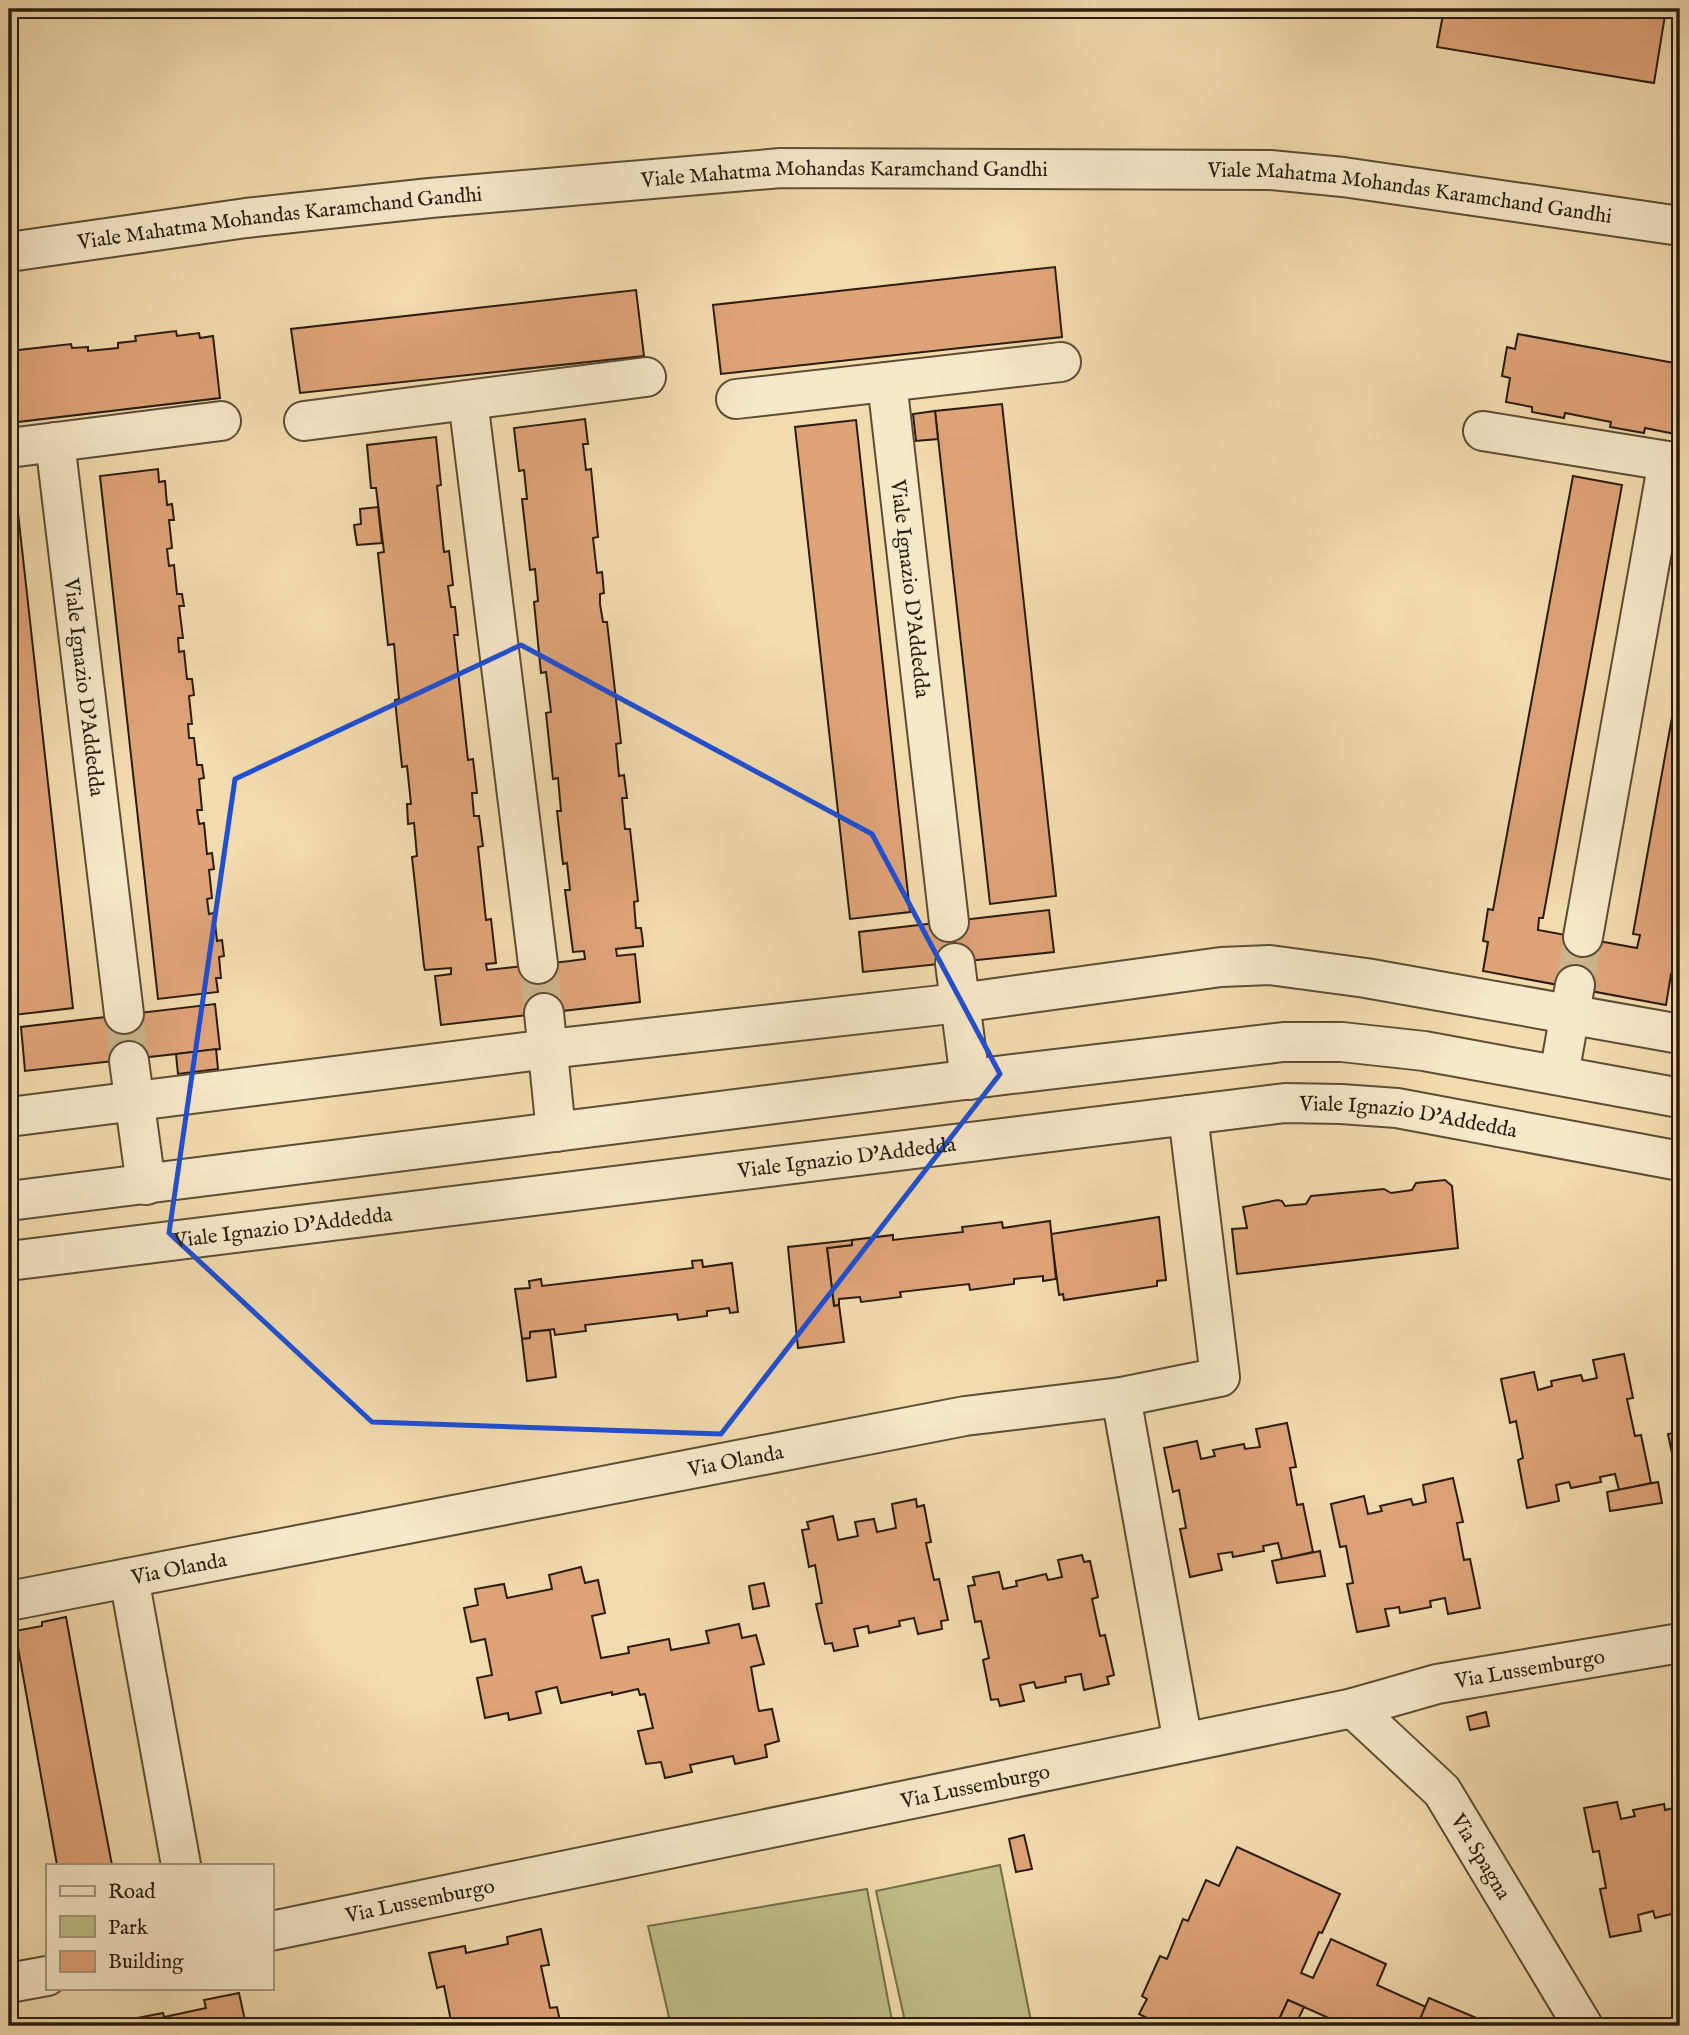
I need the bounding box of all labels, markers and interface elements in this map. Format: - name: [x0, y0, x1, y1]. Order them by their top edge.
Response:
- street label: Viale Mahatma Mohandas Karamchand Gandhi: [639, 156, 1048, 195]
- street label: Viale Mahatma Mohandas Karamchand Gandhi: [1206, 158, 1614, 231]
- street label: Viale Mahatma Mohandas Karamchand Gandhi: [75, 182, 483, 257]
- street label: Viale Ignazio D'Addedda: [883, 477, 935, 700]
- street label: Viale Ignazio D'Addedda: [56, 576, 110, 799]
- street label: Viale Ignazio D'Addedda: [1298, 1091, 1520, 1145]
- street label: Viale Ignazio D'Addedda: [735, 1132, 958, 1186]
- street label: Viale Ignazio D'Addedda: [171, 1202, 395, 1256]
- street label: Via Olanda: [685, 1439, 787, 1485]
- street label: Via Olanda: [128, 1547, 230, 1592]
- street label: Via Lussemburgo: [1452, 1644, 1607, 1696]
- street label: Via Lussemburgo: [897, 1759, 1053, 1816]
- street label: Via Spagna: [1443, 1808, 1517, 1906]
- legend: [46, 1864, 273, 1990]
- street label: Via Lussemburgo: [342, 1873, 497, 1931]
- text: Road: [108, 1879, 156, 1906]
- text: Park: [108, 1915, 149, 1942]
- text: Building: [108, 1949, 184, 1976]

